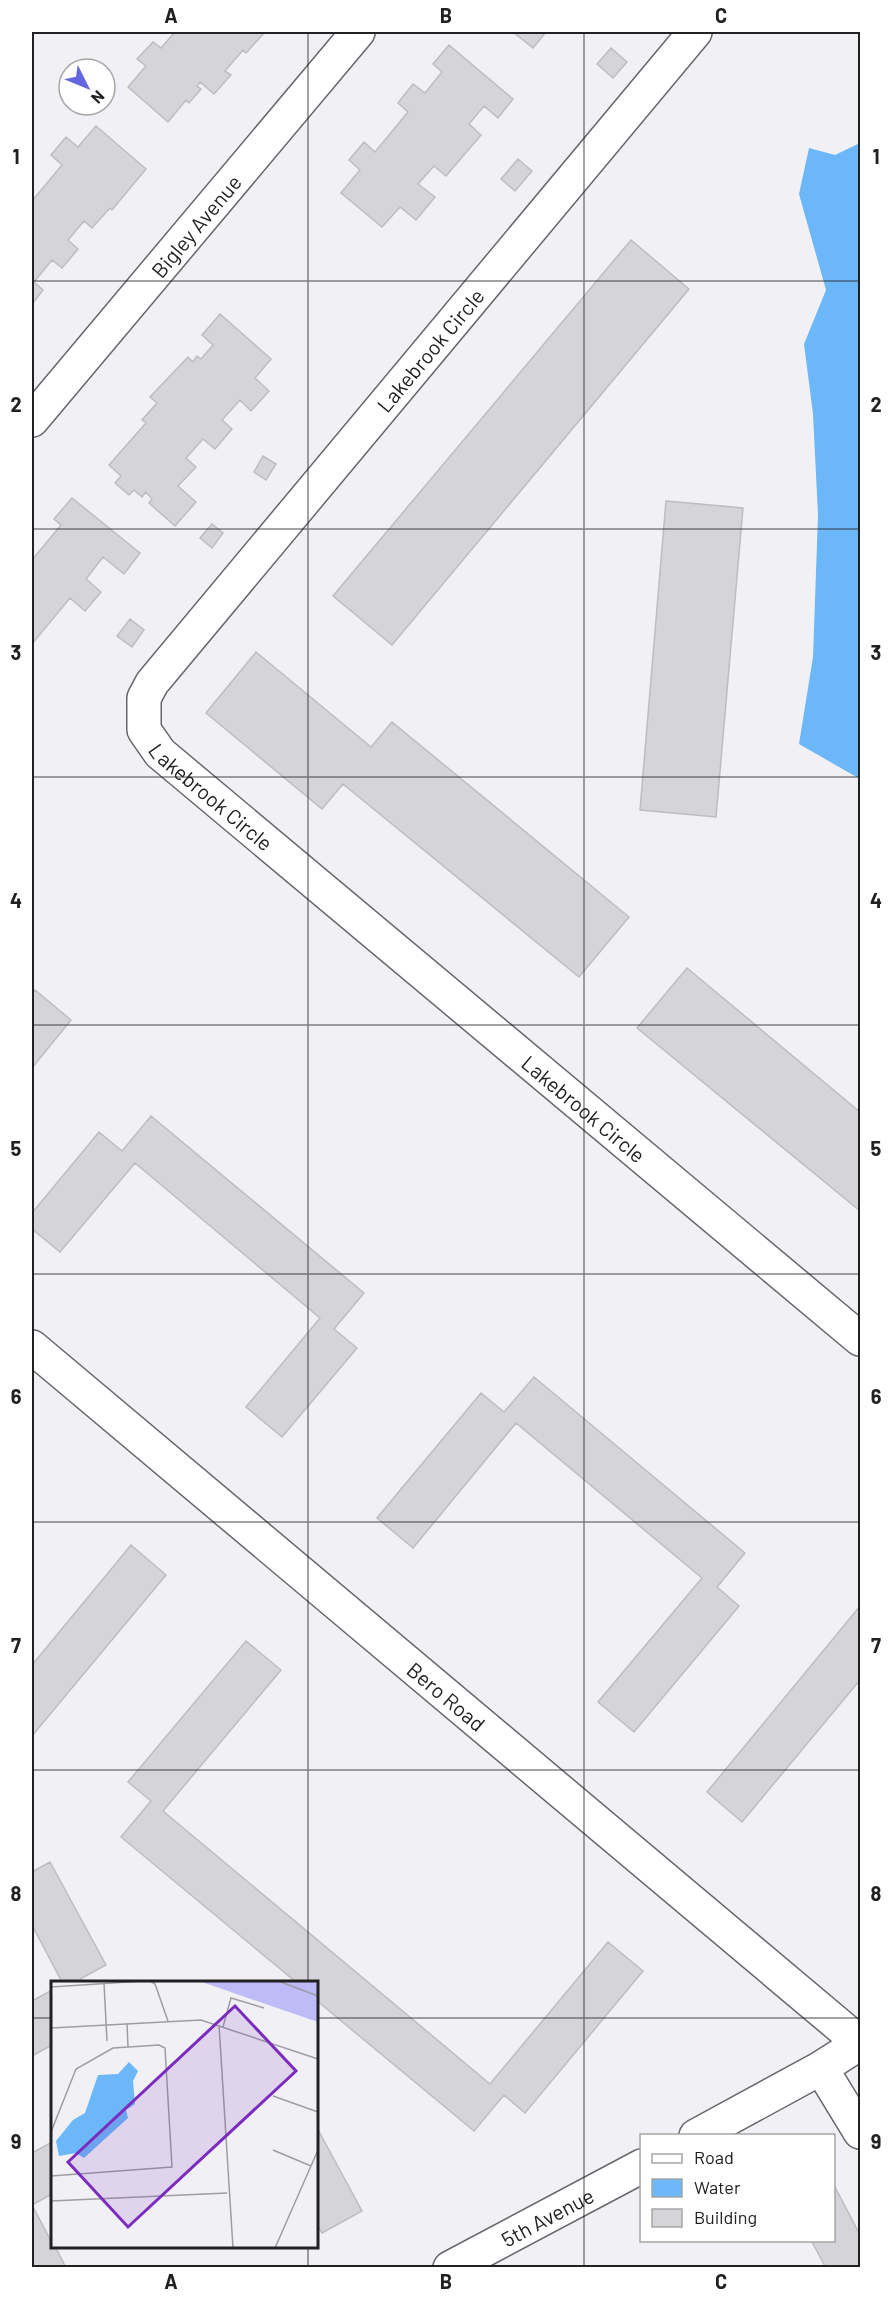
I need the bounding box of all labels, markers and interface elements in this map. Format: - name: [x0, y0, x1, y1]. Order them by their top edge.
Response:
- text: A: [164, 3, 178, 27]
- text: B: [440, 3, 452, 27]
- text: C: [715, 3, 727, 27]
- north arrow: [57, 57, 117, 117]
- text: N: [88, 87, 109, 108]
- text: 1: [12, 144, 20, 168]
- text: 1: [872, 144, 880, 168]
- street label: Bigley Avenue: [145, 169, 246, 282]
- street label: Lakebrook Circle: [371, 283, 489, 417]
- text: 2: [10, 392, 22, 416]
- text: 2: [870, 392, 882, 416]
- text: 3: [11, 640, 21, 664]
- text: 3: [871, 640, 881, 664]
- street label: Lakebrook Circle: [144, 738, 278, 855]
- text: 4: [10, 888, 22, 912]
- text: 4: [870, 888, 882, 912]
- street label: Lakebrook Circle: [517, 1049, 651, 1167]
- text: 5: [11, 1136, 22, 1160]
- text: 5: [871, 1136, 882, 1160]
- text: 6: [11, 1384, 22, 1408]
- text: 6: [871, 1384, 882, 1408]
- text: 7: [11, 1633, 21, 1657]
- text: 7: [871, 1633, 881, 1657]
- street label: Bero Road: [403, 1656, 491, 1736]
- text: 8: [11, 1881, 22, 1905]
- text: 8: [871, 1881, 882, 1905]
- inset map: [51, 1981, 318, 2248]
- text: 9: [11, 2129, 21, 2153]
- text: 9: [871, 2129, 881, 2153]
- legend: [640, 2134, 835, 2242]
- text: Road: [694, 2146, 734, 2168]
- text: Water: [694, 2176, 741, 2198]
- street label: 5th Avenue: [497, 2182, 598, 2251]
- text: Building: [694, 2206, 757, 2228]
- text: A: [164, 2269, 178, 2293]
- text: B: [440, 2269, 452, 2293]
- text: C: [715, 2269, 727, 2293]

